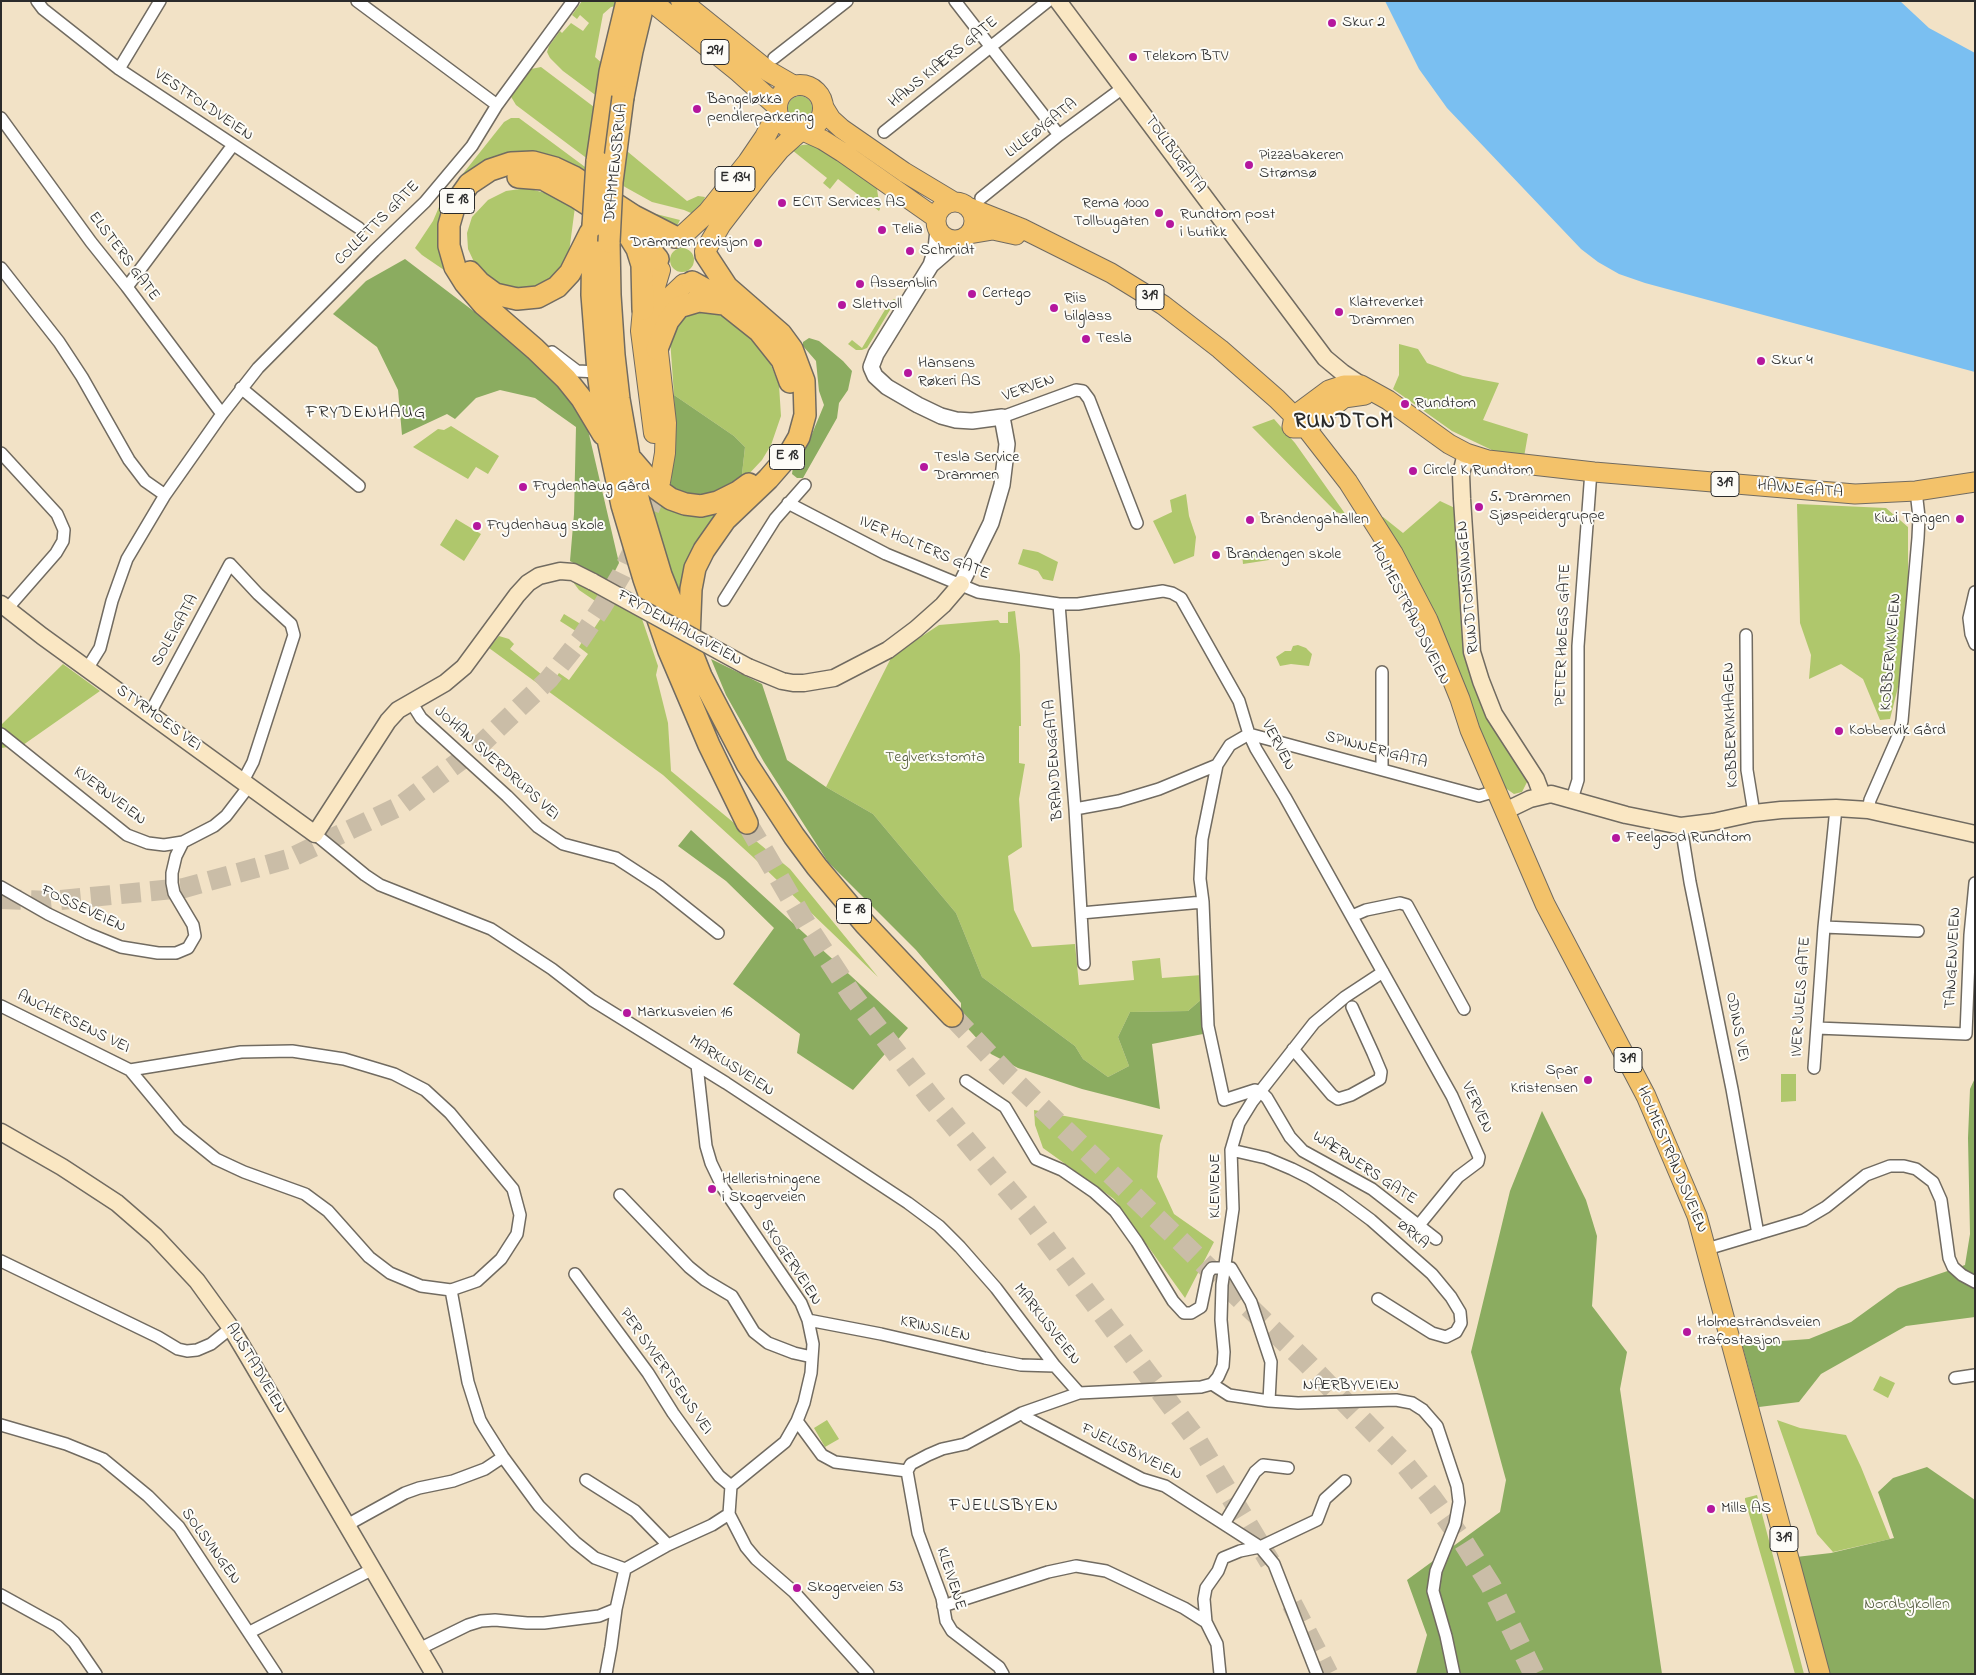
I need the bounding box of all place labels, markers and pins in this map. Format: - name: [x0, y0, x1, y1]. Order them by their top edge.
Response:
- place label: Skur 2: [1342, 13, 1385, 33]
- marker: Skur 2: [1326, 17, 1338, 29]
- place label: Telekom BTV: [1143, 47, 1228, 67]
- marker: Telekom BTV: [1127, 51, 1139, 63]
- place label: Bangeløkka pendlerparkering: [707, 90, 814, 128]
- marker: Bangeløkka pendlerparkering: [691, 103, 703, 115]
- place label: Pizzabakeren Strømsø: [1259, 146, 1344, 184]
- marker: Pizzabakeren Strømsø: [1243, 159, 1255, 171]
- place label: ECIT Services AS: [792, 193, 905, 213]
- place label: Rema 1000 Tollbugaten: [1073, 194, 1149, 232]
- marker: ECIT Services AS: [776, 197, 788, 209]
- place label: Rundtom post i butikk: [1180, 205, 1275, 243]
- marker: Rema 1000 Tollbugaten: [1153, 207, 1165, 219]
- marker: Rundtom post i butikk: [1164, 218, 1176, 230]
- place label: Telia: [892, 220, 923, 240]
- marker: Telia: [876, 224, 888, 236]
- place label: Drammen revisjon: [630, 233, 748, 253]
- marker: Drammen revisjon: [752, 237, 764, 249]
- place label: Schmidt: [920, 241, 975, 261]
- marker: Schmidt: [904, 245, 916, 257]
- place label: Assemblin: [870, 274, 937, 294]
- marker: Assemblin: [854, 278, 866, 290]
- place label: Certego: [982, 284, 1031, 304]
- marker: Certego: [966, 288, 978, 300]
- place label: Riis bilglass: [1064, 289, 1112, 327]
- place label: Klatreverket Drammen: [1349, 293, 1424, 331]
- place label: Slettvoll: [852, 295, 902, 315]
- marker: Slettvoll: [836, 299, 848, 311]
- marker: Riis bilglass: [1048, 302, 1060, 314]
- marker: Klatreverket Drammen: [1333, 306, 1345, 318]
- place label: Tesla: [1096, 329, 1132, 349]
- marker: Tesla: [1080, 333, 1092, 345]
- place label: Skur 4: [1771, 351, 1813, 371]
- place label: Hansens Røkeri AS: [918, 354, 981, 392]
- marker: Skur 4: [1755, 355, 1767, 367]
- marker: Hansens Røkeri AS: [902, 367, 914, 379]
- place label: Rundtom: [1415, 394, 1476, 414]
- marker: Rundtom: [1399, 398, 1411, 410]
- place label: Tesla Service Drammen: [934, 448, 1020, 486]
- marker: Tesla Service Drammen: [918, 461, 930, 473]
- place label: Circle K Rundtom: [1423, 461, 1533, 481]
- marker: Circle K Rundtom: [1407, 465, 1419, 477]
- place label: Frydenhaug Gård: [533, 477, 650, 497]
- marker: Frydenhaug Gård: [517, 481, 529, 493]
- place label: 5. Drammen Sjøspeidergruppe: [1489, 488, 1605, 526]
- marker: 5. Drammen Sjøspeidergruppe: [1473, 501, 1485, 513]
- place label: Kiwi Tangen: [1874, 509, 1950, 529]
- place label: Brandengahallen: [1260, 510, 1369, 530]
- marker: Kiwi Tangen: [1954, 513, 1966, 525]
- marker: Brandengahallen: [1244, 514, 1256, 526]
- place label: Frydenhaug skole: [487, 516, 604, 536]
- marker: Frydenhaug skole: [471, 520, 483, 532]
- place label: Brandengen skole: [1226, 545, 1341, 565]
- marker: Brandengen skole: [1210, 549, 1222, 561]
- place label: Kobbervik Gård: [1849, 721, 1946, 741]
- marker: Kobbervik Gård: [1833, 725, 1845, 737]
- place label: Feelgood Rundtom: [1626, 828, 1751, 848]
- marker: Feelgood Rundtom: [1610, 832, 1622, 844]
- place label: Markusveien 16: [637, 1003, 732, 1023]
- marker: Markusveien 16: [621, 1007, 633, 1019]
- place label: Spar Kristensen: [1511, 1061, 1578, 1099]
- marker: Spar Kristensen: [1582, 1074, 1594, 1086]
- place label: Helleristningene i Skogerveien: [722, 1170, 820, 1208]
- marker: Helleristningene i Skogerveien: [706, 1183, 718, 1195]
- place label: Holmestrandsveien trafostasjon: [1697, 1313, 1820, 1351]
- marker: Holmestrandsveien trafostasjon: [1681, 1326, 1693, 1338]
- place label: Mills AS: [1721, 1499, 1771, 1519]
- marker: Mills AS: [1705, 1503, 1717, 1515]
- place label: Skogerveien 53: [807, 1578, 903, 1598]
- marker: Skogerveien 53: [791, 1582, 803, 1594]

